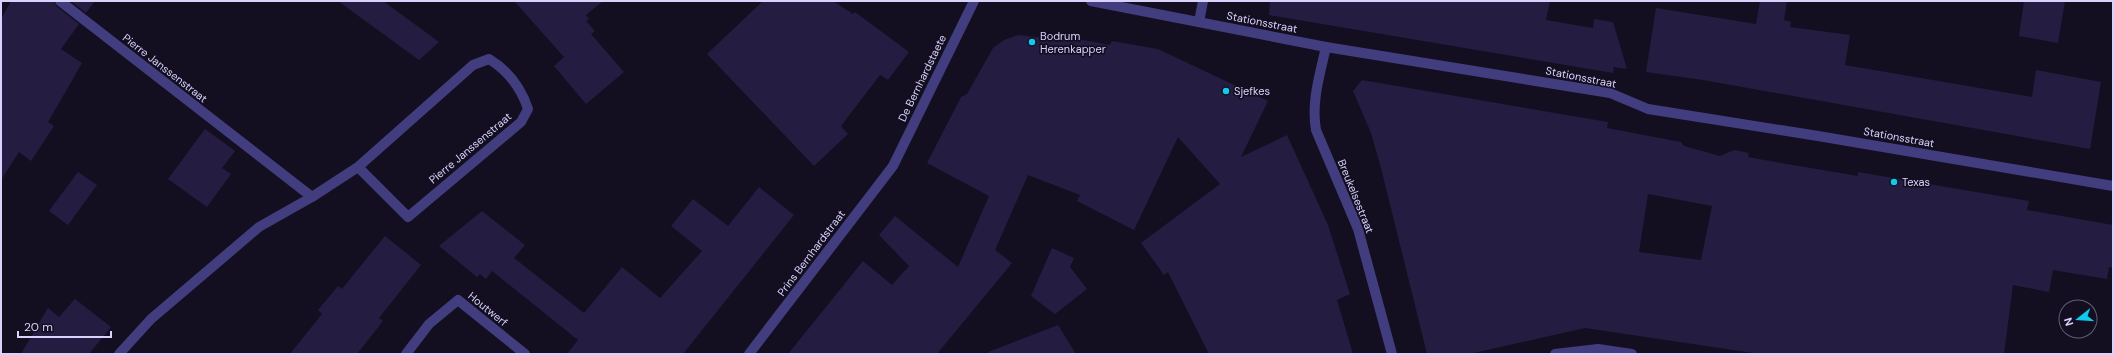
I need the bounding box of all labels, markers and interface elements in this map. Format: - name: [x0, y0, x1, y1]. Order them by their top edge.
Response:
- street label: Stationsstraat: [1226, 8, 1298, 36]
- place label: Bodrum Herenkapper: [1040, 29, 1106, 56]
- street label: Pierre Janssenstraat: [120, 31, 210, 105]
- street label: De Bernhardstaete: [895, 32, 949, 124]
- marker: Bodrum Herenkapper: [1027, 37, 1037, 47]
- street label: Stationsstraat: [1545, 63, 1617, 91]
- place label: Sjefkes: [1234, 84, 1270, 98]
- marker: Sjefkes: [1221, 86, 1231, 96]
- street label: Pierre Janssenstraat: [426, 109, 514, 187]
- street label: Stationsstraat: [1863, 124, 1935, 150]
- street label: Breukelsestraat: [1335, 157, 1377, 235]
- place label: Texas: [1902, 175, 1930, 189]
- marker: Texas: [1889, 177, 1899, 187]
- street label: Prins Bernhardstraat: [774, 207, 848, 299]
- street label: Houtwerf: [465, 289, 511, 329]
- north arrow: [2058, 299, 2098, 339]
- scale bar: [18, 313, 111, 339]
- text: N: [2061, 316, 2076, 328]
- text: 20 m: [24, 319, 53, 335]

